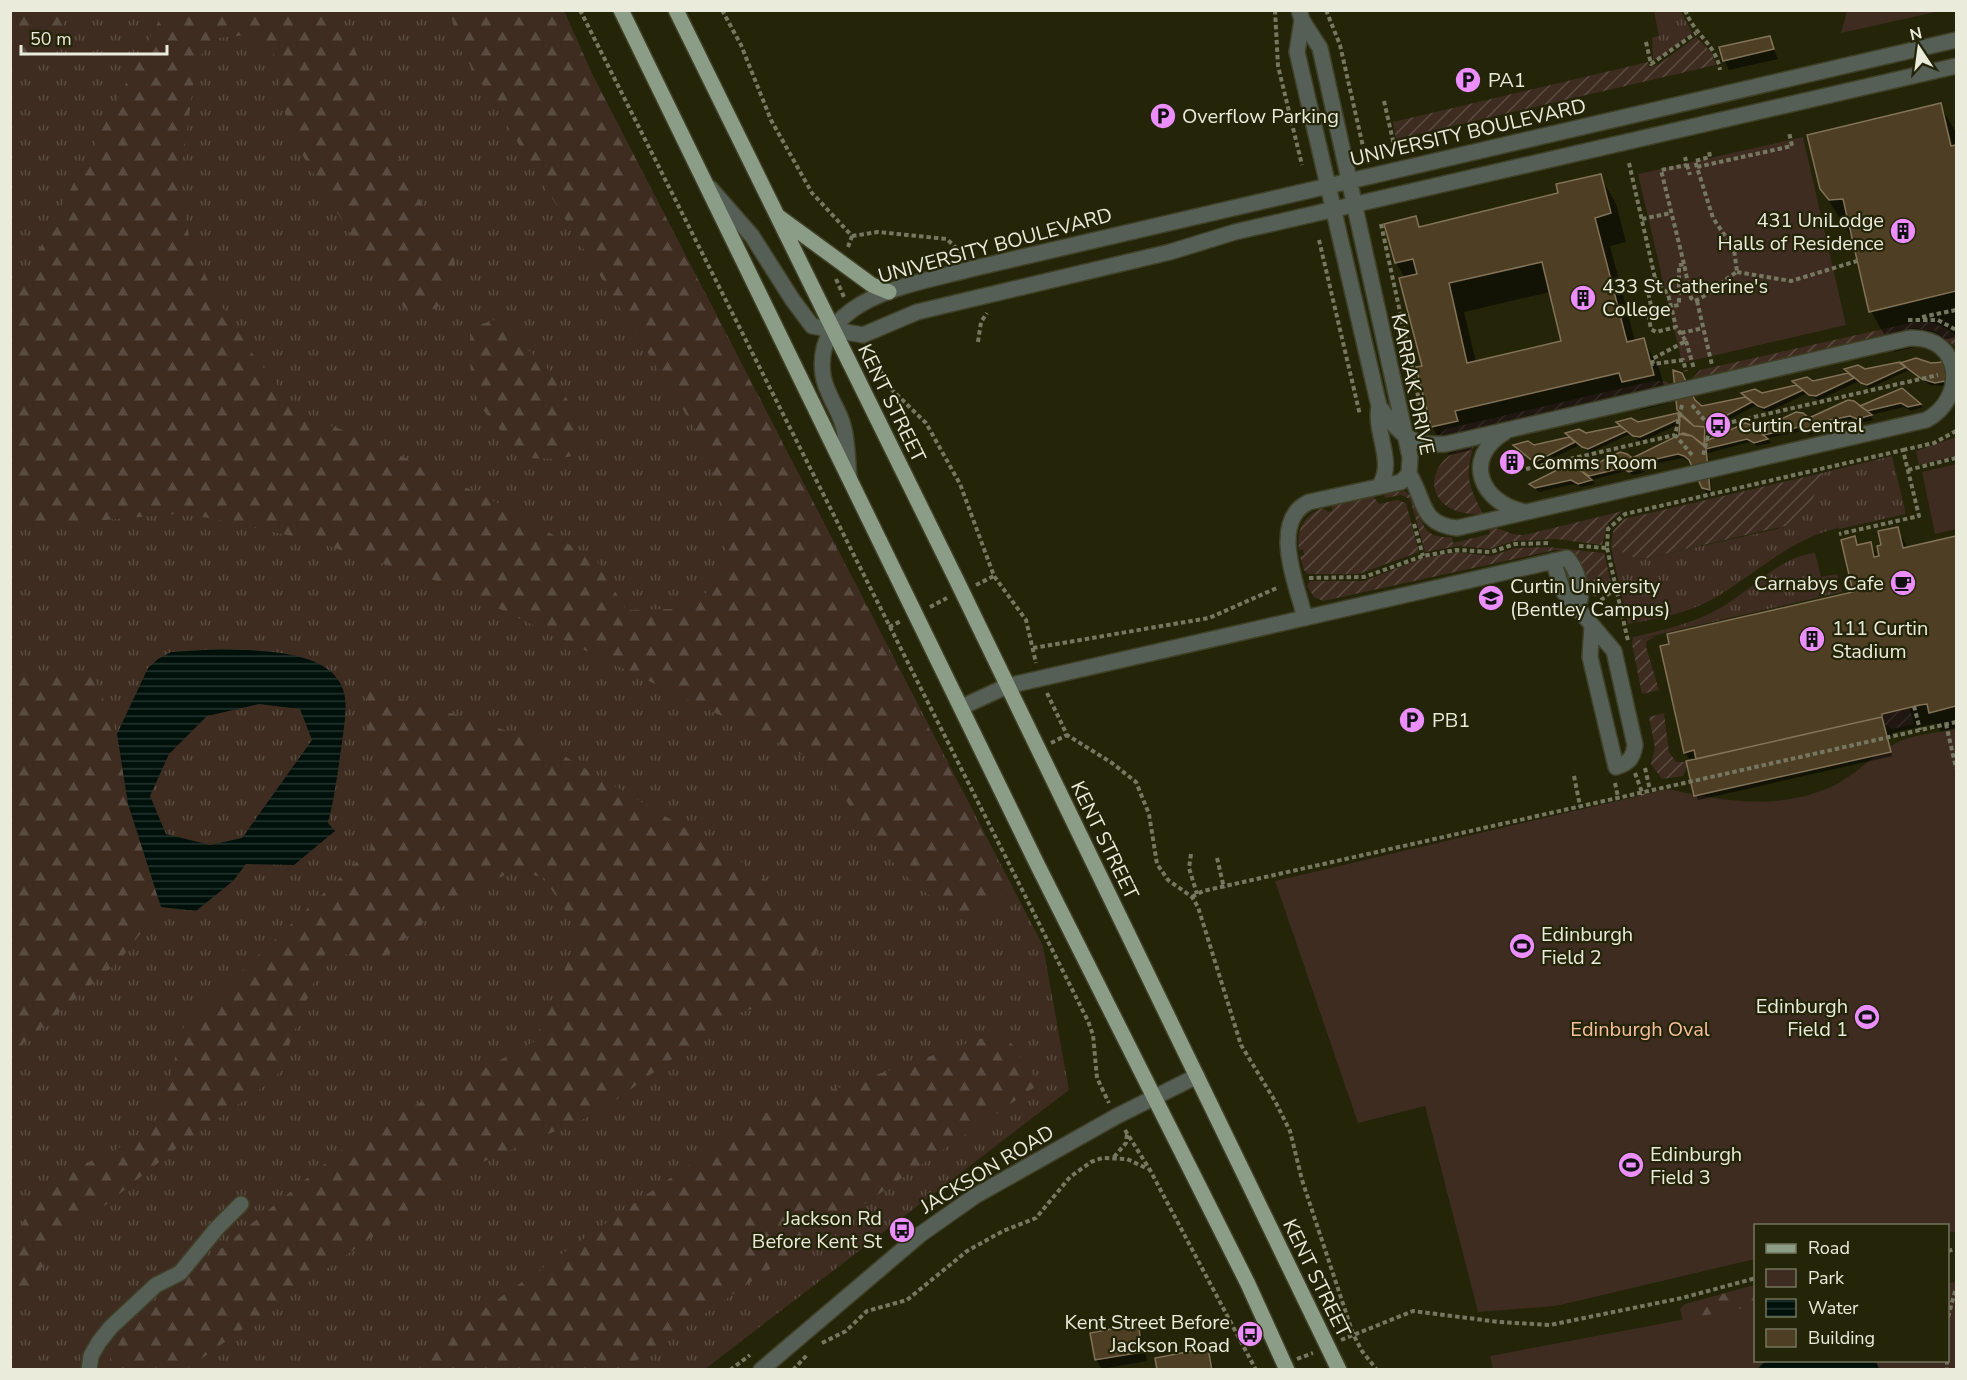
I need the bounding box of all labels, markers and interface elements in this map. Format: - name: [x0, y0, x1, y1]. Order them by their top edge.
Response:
- scale bar: [21, 18, 166, 56]
- north arrow: [1889, 18, 1949, 78]
- text: N: [1908, 22, 1924, 46]
- text: 50 m: [30, 27, 72, 51]
- parking icon: PA1: [1453, 65, 1483, 95]
- place label: PA1: [1488, 67, 1526, 94]
- street label: UNIVERSITY BOULEVARD: [1348, 92, 1589, 173]
- parking icon: Overflow Parking: [1148, 101, 1178, 131]
- place label: Overflow Parking: [1182, 103, 1339, 130]
- street label: UNIVERSITY BOULEVARD: [875, 201, 1115, 290]
- place label: 431 UniLodge Halls of Residence: [1717, 207, 1884, 257]
- building icon: 431 UniLodge Halls of Residence: [1888, 216, 1918, 246]
- place label: 433 St Catherine's College: [1602, 273, 1768, 323]
- building icon: 433 St Catherine's College: [1568, 283, 1598, 313]
- street label: KARRAK DRIVE: [1384, 311, 1441, 457]
- street label: KENT STREET: [851, 339, 932, 467]
- bus stop icon: Curtin Central: [1703, 410, 1733, 440]
- place label: Curtin Central: [1738, 412, 1864, 439]
- building icon: Comms Room: [1497, 447, 1527, 477]
- place label: Comms Room: [1532, 449, 1657, 476]
- cafe icon: Carnabys Cafe: [1888, 568, 1918, 598]
- place label: Carnabys Cafe: [1754, 570, 1884, 597]
- place label: Curtin University (Bentley Campus): [1510, 573, 1670, 623]
- school or university icon: Curtin University (Bentley Campus): [1476, 583, 1506, 613]
- place label: 111 Curtin Stadium: [1832, 615, 1928, 665]
- building icon: 111 Curtin Stadium: [1797, 624, 1827, 654]
- parking icon: PB1: [1397, 705, 1427, 735]
- place label: PB1: [1432, 707, 1470, 734]
- street label: KENT STREET: [1064, 776, 1145, 904]
- place label: Edinburgh Field 2: [1541, 921, 1633, 971]
- sports icon: Edinburgh Field 2: [1507, 931, 1537, 961]
- place label: Edinburgh Field 1: [1756, 993, 1848, 1043]
- sports icon: Edinburgh Field 1: [1852, 1002, 1882, 1032]
- park label: Edinburgh Oval: [1570, 1016, 1710, 1043]
- street label: JACKSON ROAD: [914, 1119, 1059, 1221]
- place label: Edinburgh Field 3: [1650, 1141, 1742, 1191]
- sports icon: Edinburgh Field 3: [1616, 1150, 1646, 1180]
- place label: Jackson Rd Before Kent St: [752, 1205, 883, 1255]
- street label: KENT STREET: [1276, 1214, 1357, 1342]
- bus stop icon: Jackson Rd Before Kent St: [887, 1215, 917, 1245]
- legend: [1754, 1224, 1949, 1362]
- text: Road: [1808, 1236, 1850, 1260]
- text: Park: [1808, 1266, 1845, 1290]
- text: Water: [1808, 1296, 1859, 1320]
- place label: Kent Street Before Jackson Road: [1065, 1309, 1230, 1359]
- bus stop icon: Kent Street Before Jackson Road: [1235, 1319, 1265, 1349]
- text: Building: [1808, 1326, 1875, 1350]

